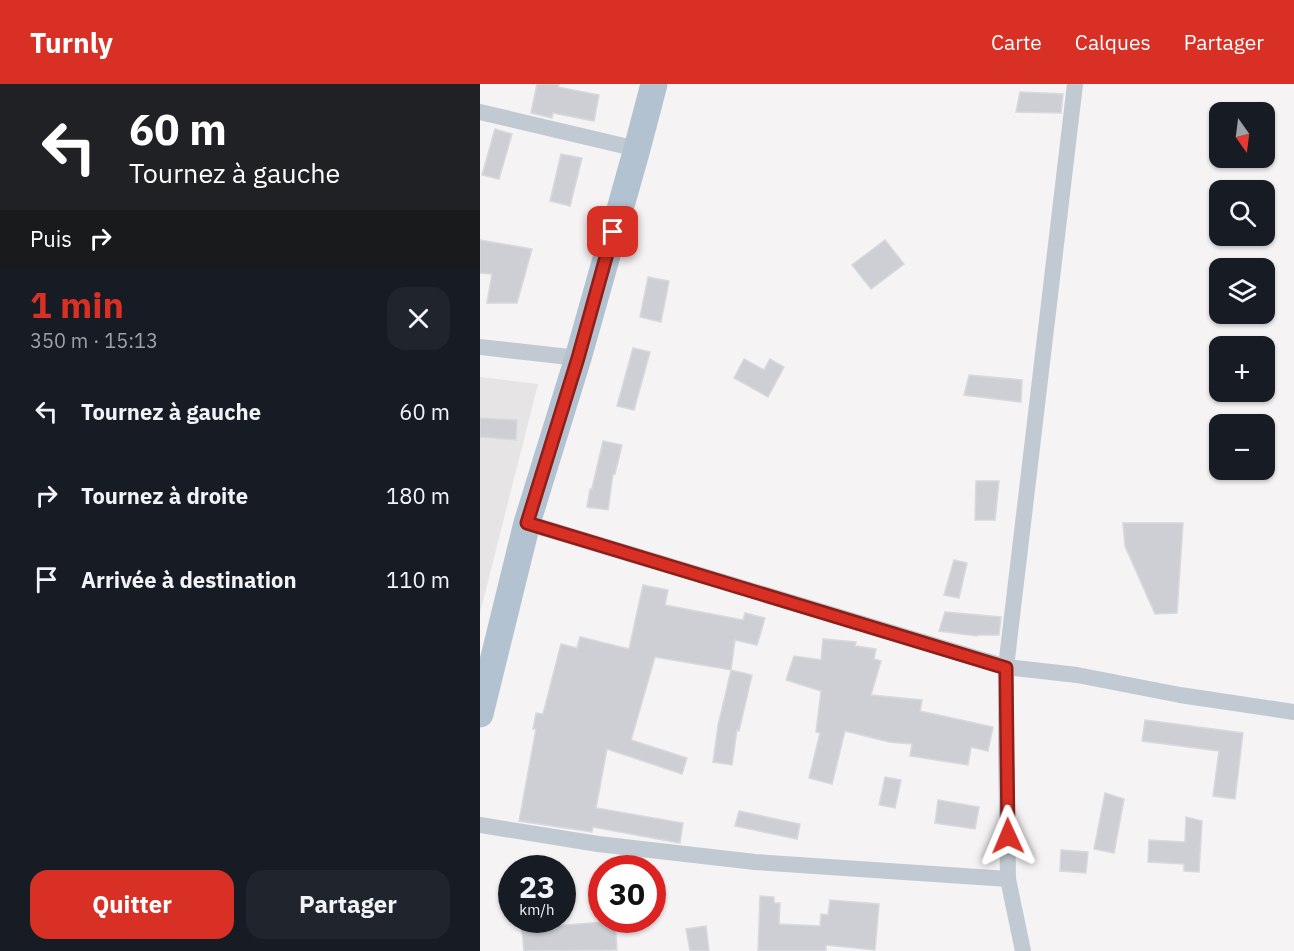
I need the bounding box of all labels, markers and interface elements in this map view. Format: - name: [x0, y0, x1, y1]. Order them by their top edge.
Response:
- text: Turnly: [30, 24, 113, 61]
- text: Carte: [991, 28, 1042, 56]
- text: Calques: [1075, 28, 1151, 56]
- text: Partager: [1184, 28, 1264, 56]
- text: 60 m: [129, 102, 227, 157]
- north arrow: [1209, 102, 1275, 168]
- map controls: [1209, 102, 1275, 480]
- icon: left: [30, 108, 108, 186]
- text: Tournez à gauche: [129, 155, 340, 190]
- button: search: [1209, 180, 1275, 246]
- pin: [587, 206, 638, 257]
- icon: arrive: [596, 215, 629, 248]
- icon: right: [84, 222, 117, 255]
- text: Puis: [30, 224, 72, 253]
- button: layers: [1209, 258, 1275, 324]
- text: 1 min: [30, 281, 124, 328]
- button: close: [387, 287, 450, 350]
- text: 350 m · 15:13: [30, 327, 158, 354]
- button: +: [1209, 336, 1275, 402]
- icon: left: [30, 395, 63, 428]
- text: Tournez à gauche: [81, 397, 261, 426]
- text: 60 m: [399, 397, 450, 426]
- button: −: [1209, 414, 1275, 480]
- icon: right: [30, 479, 63, 512]
- text: Tournez à droite: [81, 481, 248, 510]
- text: 180 m: [386, 481, 450, 510]
- icon: arrive: [30, 563, 63, 596]
- text: Arrivée à destination: [81, 565, 297, 594]
- text: 110 m: [386, 565, 450, 594]
- position arrow: [976, 804, 1040, 868]
- speed limit sign: 30: [588, 855, 666, 933]
- text: 23: [519, 867, 555, 906]
- button: Quitter: [30, 870, 234, 939]
- button: Partager: [246, 870, 450, 939]
- text: km/h: [519, 900, 555, 919]

